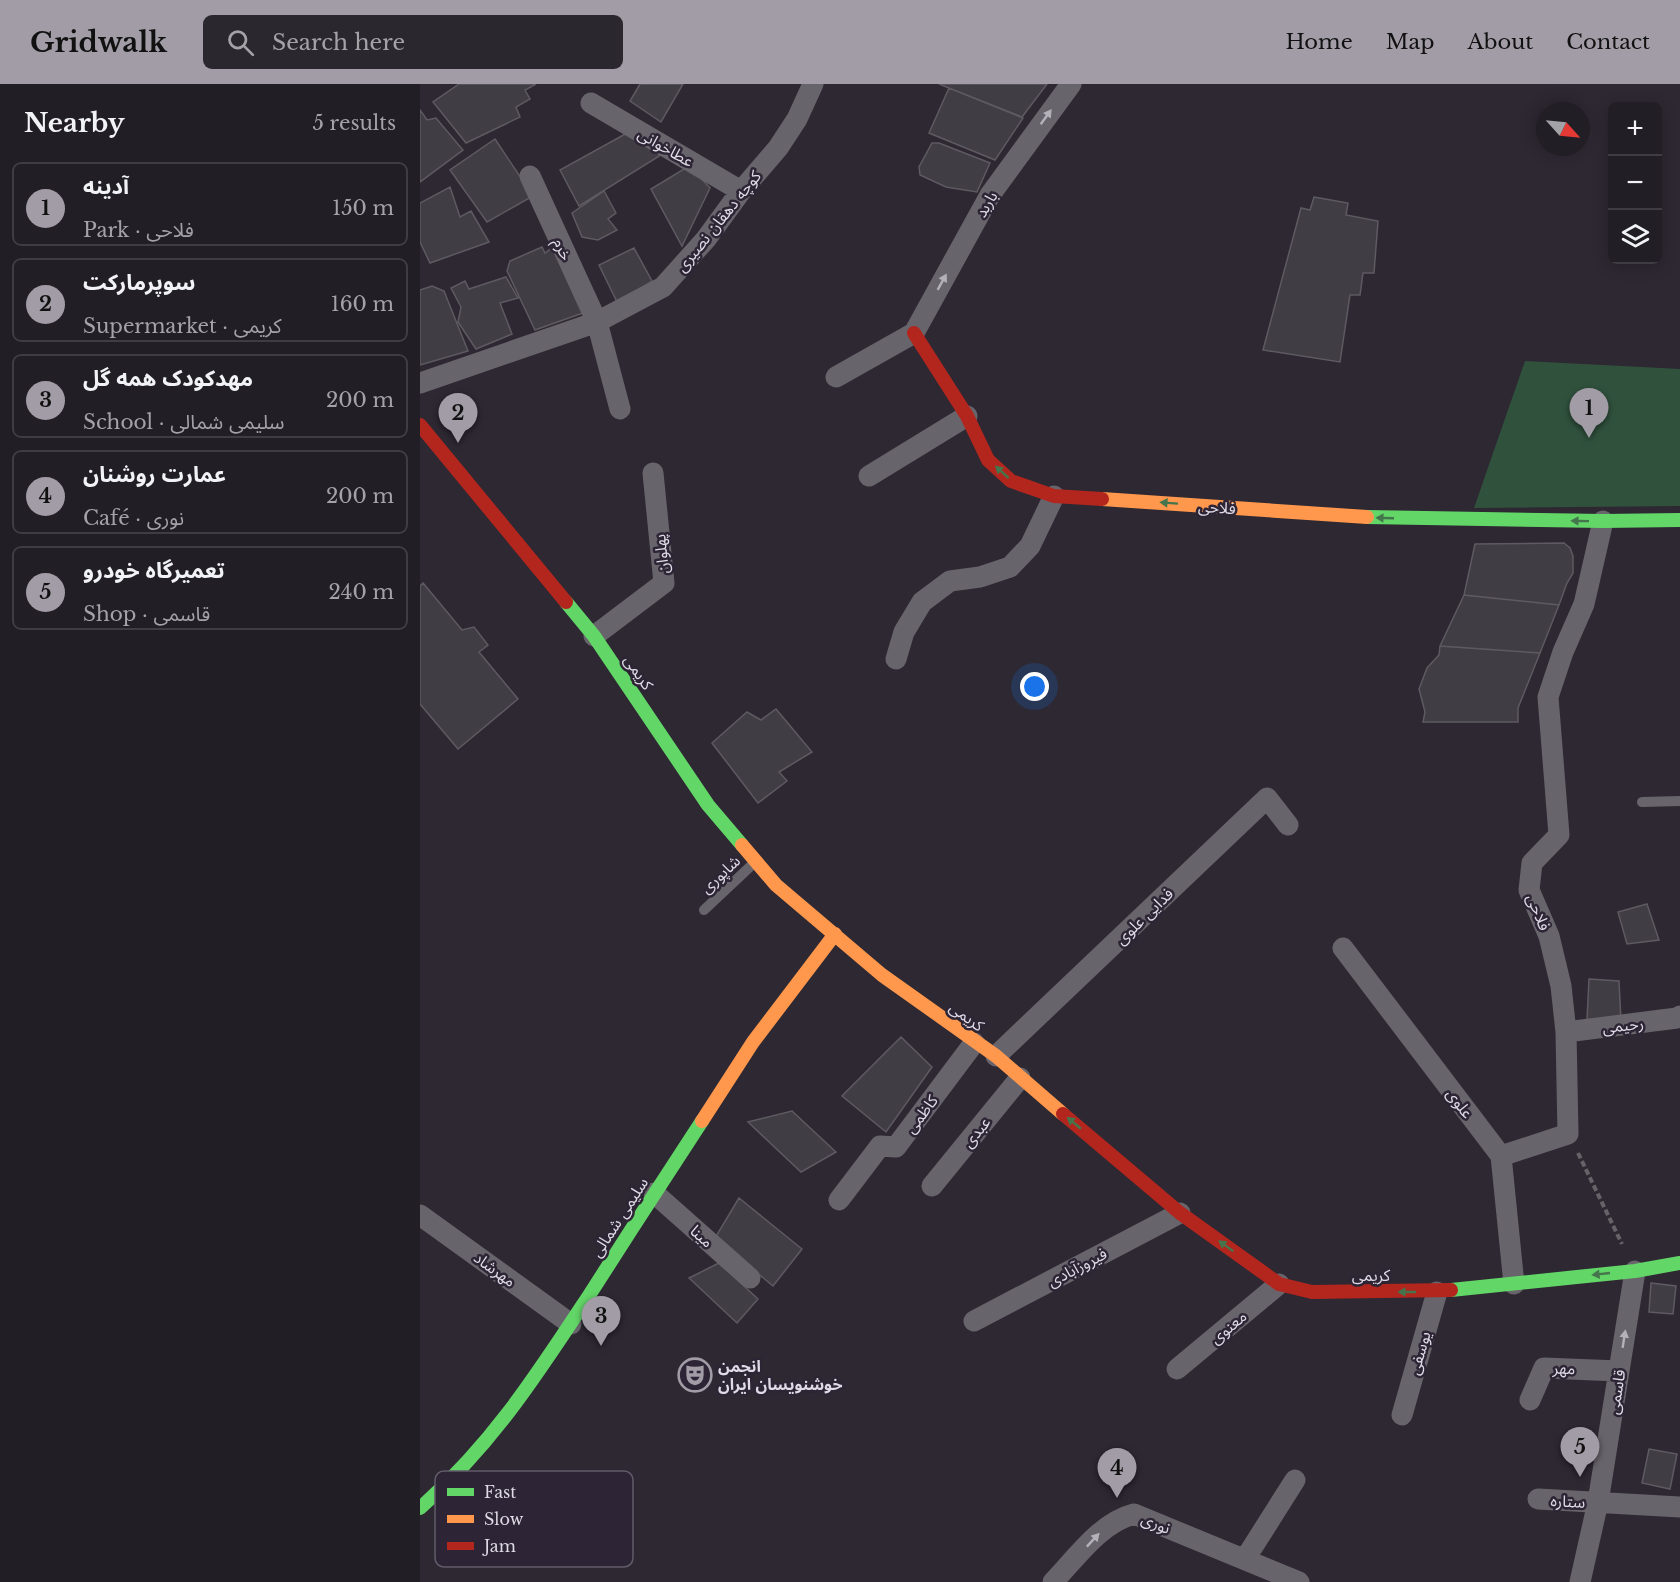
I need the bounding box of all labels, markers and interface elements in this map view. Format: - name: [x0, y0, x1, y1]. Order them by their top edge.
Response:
- search box: [203, 15, 623, 69]
- text: Gridwalk: [30, 25, 167, 60]
- icon: search: [224, 26, 257, 59]
- text: Search here: [272, 29, 405, 56]
- text: Home: [1286, 29, 1353, 55]
- text: Map: [1386, 29, 1434, 55]
- text: About: [1467, 29, 1533, 55]
- text: Contact: [1566, 29, 1650, 55]
- north arrow: [1536, 102, 1590, 156]
- map controls: [1608, 102, 1662, 264]
- button: +: [1608, 102, 1662, 156]
- text: Nearby: [24, 107, 125, 139]
- one-way arrow: [1040, 110, 1052, 125]
- text: 5 results: [313, 111, 396, 135]
- street label: عطاخوانی: [635, 123, 697, 171]
- button: −: [1608, 156, 1662, 210]
- street label: کوچه دهقان نصیری: [671, 166, 766, 276]
- text: آدینه: [83, 173, 129, 200]
- street label: باربد: [970, 187, 1002, 221]
- text: 1: [41, 196, 50, 220]
- text: 150 m: [332, 196, 394, 220]
- button: layers: [1608, 210, 1662, 264]
- text: Park · فلاحی: [83, 218, 194, 242]
- street label: خرم: [546, 234, 577, 265]
- text: سوپرمارکت: [83, 269, 195, 296]
- one-way arrow: [937, 273, 947, 290]
- text: 2: [39, 292, 52, 316]
- text: 160 m: [331, 292, 394, 316]
- text: Supermarket · کریمی: [83, 314, 282, 338]
- text: مهدکودک همه گل: [83, 365, 253, 392]
- text: 3: [39, 388, 52, 412]
- text: 200 m: [326, 388, 394, 412]
- pin: 1: [1570, 388, 1608, 438]
- pin: 2: [438, 394, 477, 443]
- text: School · سلیمی شمالی: [83, 410, 284, 434]
- text: عمارت روشنان: [83, 461, 226, 488]
- one-way arrow: [994, 465, 1009, 479]
- text: 4: [39, 484, 52, 508]
- text: 200 m: [326, 484, 394, 508]
- street label: فلاحی: [1197, 496, 1237, 518]
- one-way arrow: [1159, 499, 1178, 508]
- text: Café · نوری: [83, 506, 184, 530]
- one-way arrow: [1375, 513, 1394, 522]
- one-way arrow: [1570, 516, 1589, 526]
- street label: پهلوان: [649, 533, 674, 575]
- text: تعمیرگاه خودرو: [83, 557, 225, 584]
- text: 5: [40, 580, 51, 604]
- text: 240 m: [329, 580, 394, 604]
- text: Shop · قاسمی: [83, 602, 210, 626]
- street label: کریمی: [620, 651, 658, 694]
- your location: [1020, 672, 1049, 701]
- street label: شاپوری: [696, 850, 745, 898]
- street label: فدایی علوی: [1111, 883, 1177, 949]
- street label: فلاحی: [1523, 891, 1555, 933]
- street label: کریمی: [946, 997, 989, 1036]
- street label: رحیمی: [1601, 1013, 1645, 1037]
- street label: علوی: [1442, 1084, 1478, 1122]
- street label: کاظمی: [900, 1090, 942, 1137]
- street label: عبدی: [957, 1112, 995, 1152]
- one-way arrow: [1066, 1117, 1082, 1130]
- street label: سلیمی شمالی: [586, 1173, 652, 1261]
- street label: مینا: [686, 1220, 718, 1252]
- one-way arrow: [1218, 1240, 1234, 1252]
- street label: فیروزآبادی: [1044, 1243, 1110, 1291]
- street label: مهرشاد: [470, 1247, 520, 1291]
- street label: کریمی: [1352, 1265, 1391, 1285]
- one-way arrow: [1592, 1270, 1611, 1279]
- one-way arrow: [1398, 1287, 1417, 1297]
- pin: 3: [582, 1296, 621, 1346]
- street label: معنوی: [1206, 1306, 1250, 1348]
- street label: یوسفی: [1403, 1329, 1435, 1377]
- one-way arrow: [1620, 1329, 1629, 1348]
- place label: انجمن خوشنویسان ایران: [718, 1356, 843, 1394]
- theatre icon: انجمن خوشنویسان ایران: [677, 1357, 713, 1393]
- street label: مهر: [1551, 1358, 1576, 1378]
- street label: قاسمی: [1603, 1368, 1629, 1416]
- pin: 5: [1560, 1428, 1600, 1477]
- pin: 4: [1098, 1448, 1136, 1498]
- legend: [435, 1471, 633, 1567]
- text: Fast: [484, 1482, 516, 1502]
- street label: ستاره: [1550, 1490, 1586, 1512]
- street label: نوری: [1138, 1508, 1174, 1538]
- text: Slow: [484, 1509, 524, 1529]
- one-way arrow: [1086, 1533, 1100, 1547]
- text: Jam: [482, 1536, 516, 1556]

